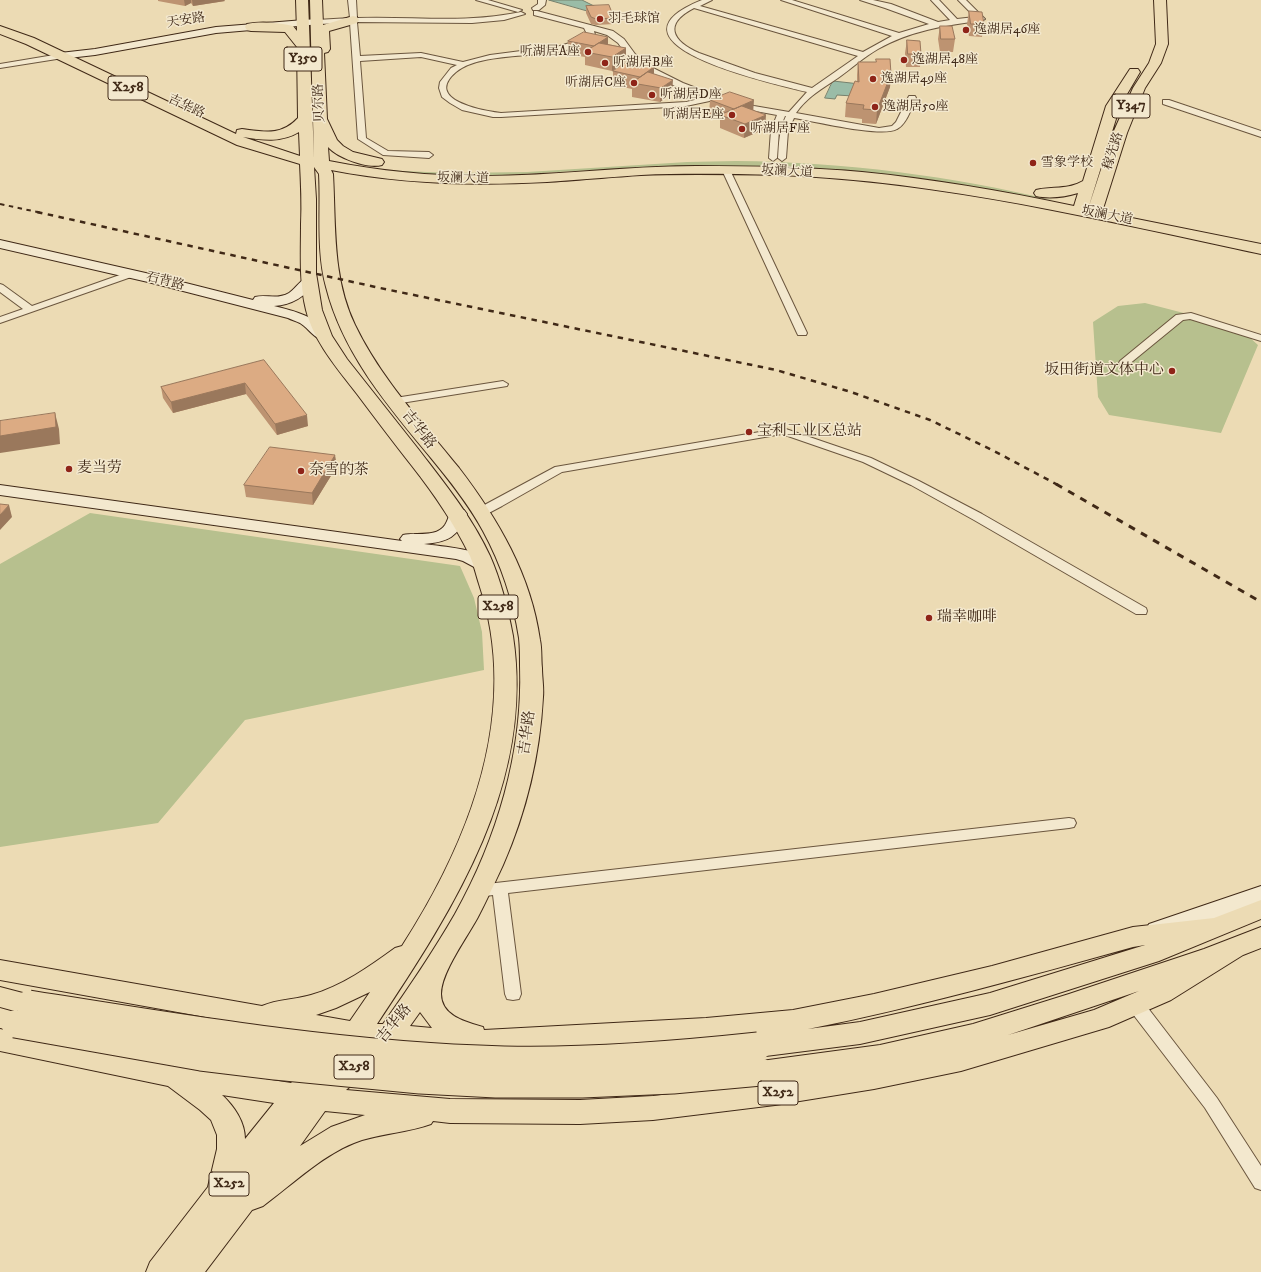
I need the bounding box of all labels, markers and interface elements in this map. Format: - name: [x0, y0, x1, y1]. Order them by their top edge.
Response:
- street label: 天安路: [166, 10, 206, 32]
- place label: 羽毛球馆: [608, 11, 660, 27]
- marker: 羽毛球馆: [595, 14, 605, 24]
- place label: 逸湖居46座: [974, 22, 1040, 38]
- marker: 逸湖居46座: [961, 25, 971, 35]
- place label: 听湖居A座: [520, 44, 580, 60]
- road number: Y350: [284, 47, 322, 71]
- marker: 听湖居A座: [583, 47, 593, 57]
- place label: 逸湖居48座: [912, 52, 978, 68]
- place label: 听湖居B座: [613, 55, 673, 71]
- marker: 逸湖居48座: [899, 55, 909, 65]
- marker: 听湖居B座: [600, 58, 610, 68]
- place label: 逸湖居49座: [881, 71, 947, 87]
- marker: 逸湖居49座: [868, 74, 878, 84]
- place label: 听湖居C座: [565, 75, 626, 91]
- road number: X258: [108, 76, 148, 100]
- marker: 听湖居C座: [629, 78, 639, 88]
- street label: 贝尔路: [312, 83, 328, 123]
- place label: 听湖居D座: [660, 87, 722, 103]
- marker: 听湖居D座: [647, 90, 657, 100]
- street label: 吉华路: [165, 92, 207, 122]
- road number: Y347: [1112, 94, 1150, 118]
- place label: 逸湖居50座: [883, 99, 948, 115]
- marker: 逸湖居50座: [870, 102, 880, 112]
- place label: 听湖居E座: [663, 107, 724, 123]
- marker: 听湖居E座: [727, 110, 737, 120]
- place label: 听湖居F座: [750, 121, 810, 137]
- marker: 听湖居F座: [737, 124, 747, 134]
- street label: 稼先路: [1101, 130, 1127, 172]
- place label: 雪象学校: [1041, 155, 1093, 171]
- marker: 雪象学校: [1028, 158, 1038, 168]
- street label: 坂澜大道: [761, 163, 813, 181]
- street label: 坂澜大道: [437, 171, 489, 187]
- street label: 坂澜大道: [1080, 203, 1134, 229]
- street label: 石背路: [144, 270, 186, 294]
- place label: 坂田街道文体中心: [1044, 362, 1164, 380]
- marker: 坂田街道文体中心: [1167, 366, 1177, 376]
- street label: 吉华路: [397, 407, 439, 453]
- place label: 宝利工业区总站: [757, 423, 862, 441]
- marker: 宝利工业区总站: [744, 427, 754, 437]
- place label: 麦当劳: [77, 460, 122, 478]
- place label: 奈雪的茶: [309, 462, 369, 480]
- marker: 麦当劳: [64, 464, 74, 474]
- marker: 奈雪的茶: [296, 466, 306, 476]
- road number: X258: [478, 595, 518, 619]
- place label: 瑞幸咖啡: [937, 609, 997, 627]
- marker: 瑞幸咖啡: [924, 613, 934, 623]
- street label: 吉华路: [516, 709, 540, 757]
- street label: 吉华路: [374, 1001, 416, 1047]
- road number: X258: [334, 1055, 374, 1079]
- road number: X252: [758, 1081, 798, 1105]
- road number: X252: [209, 1172, 249, 1196]

